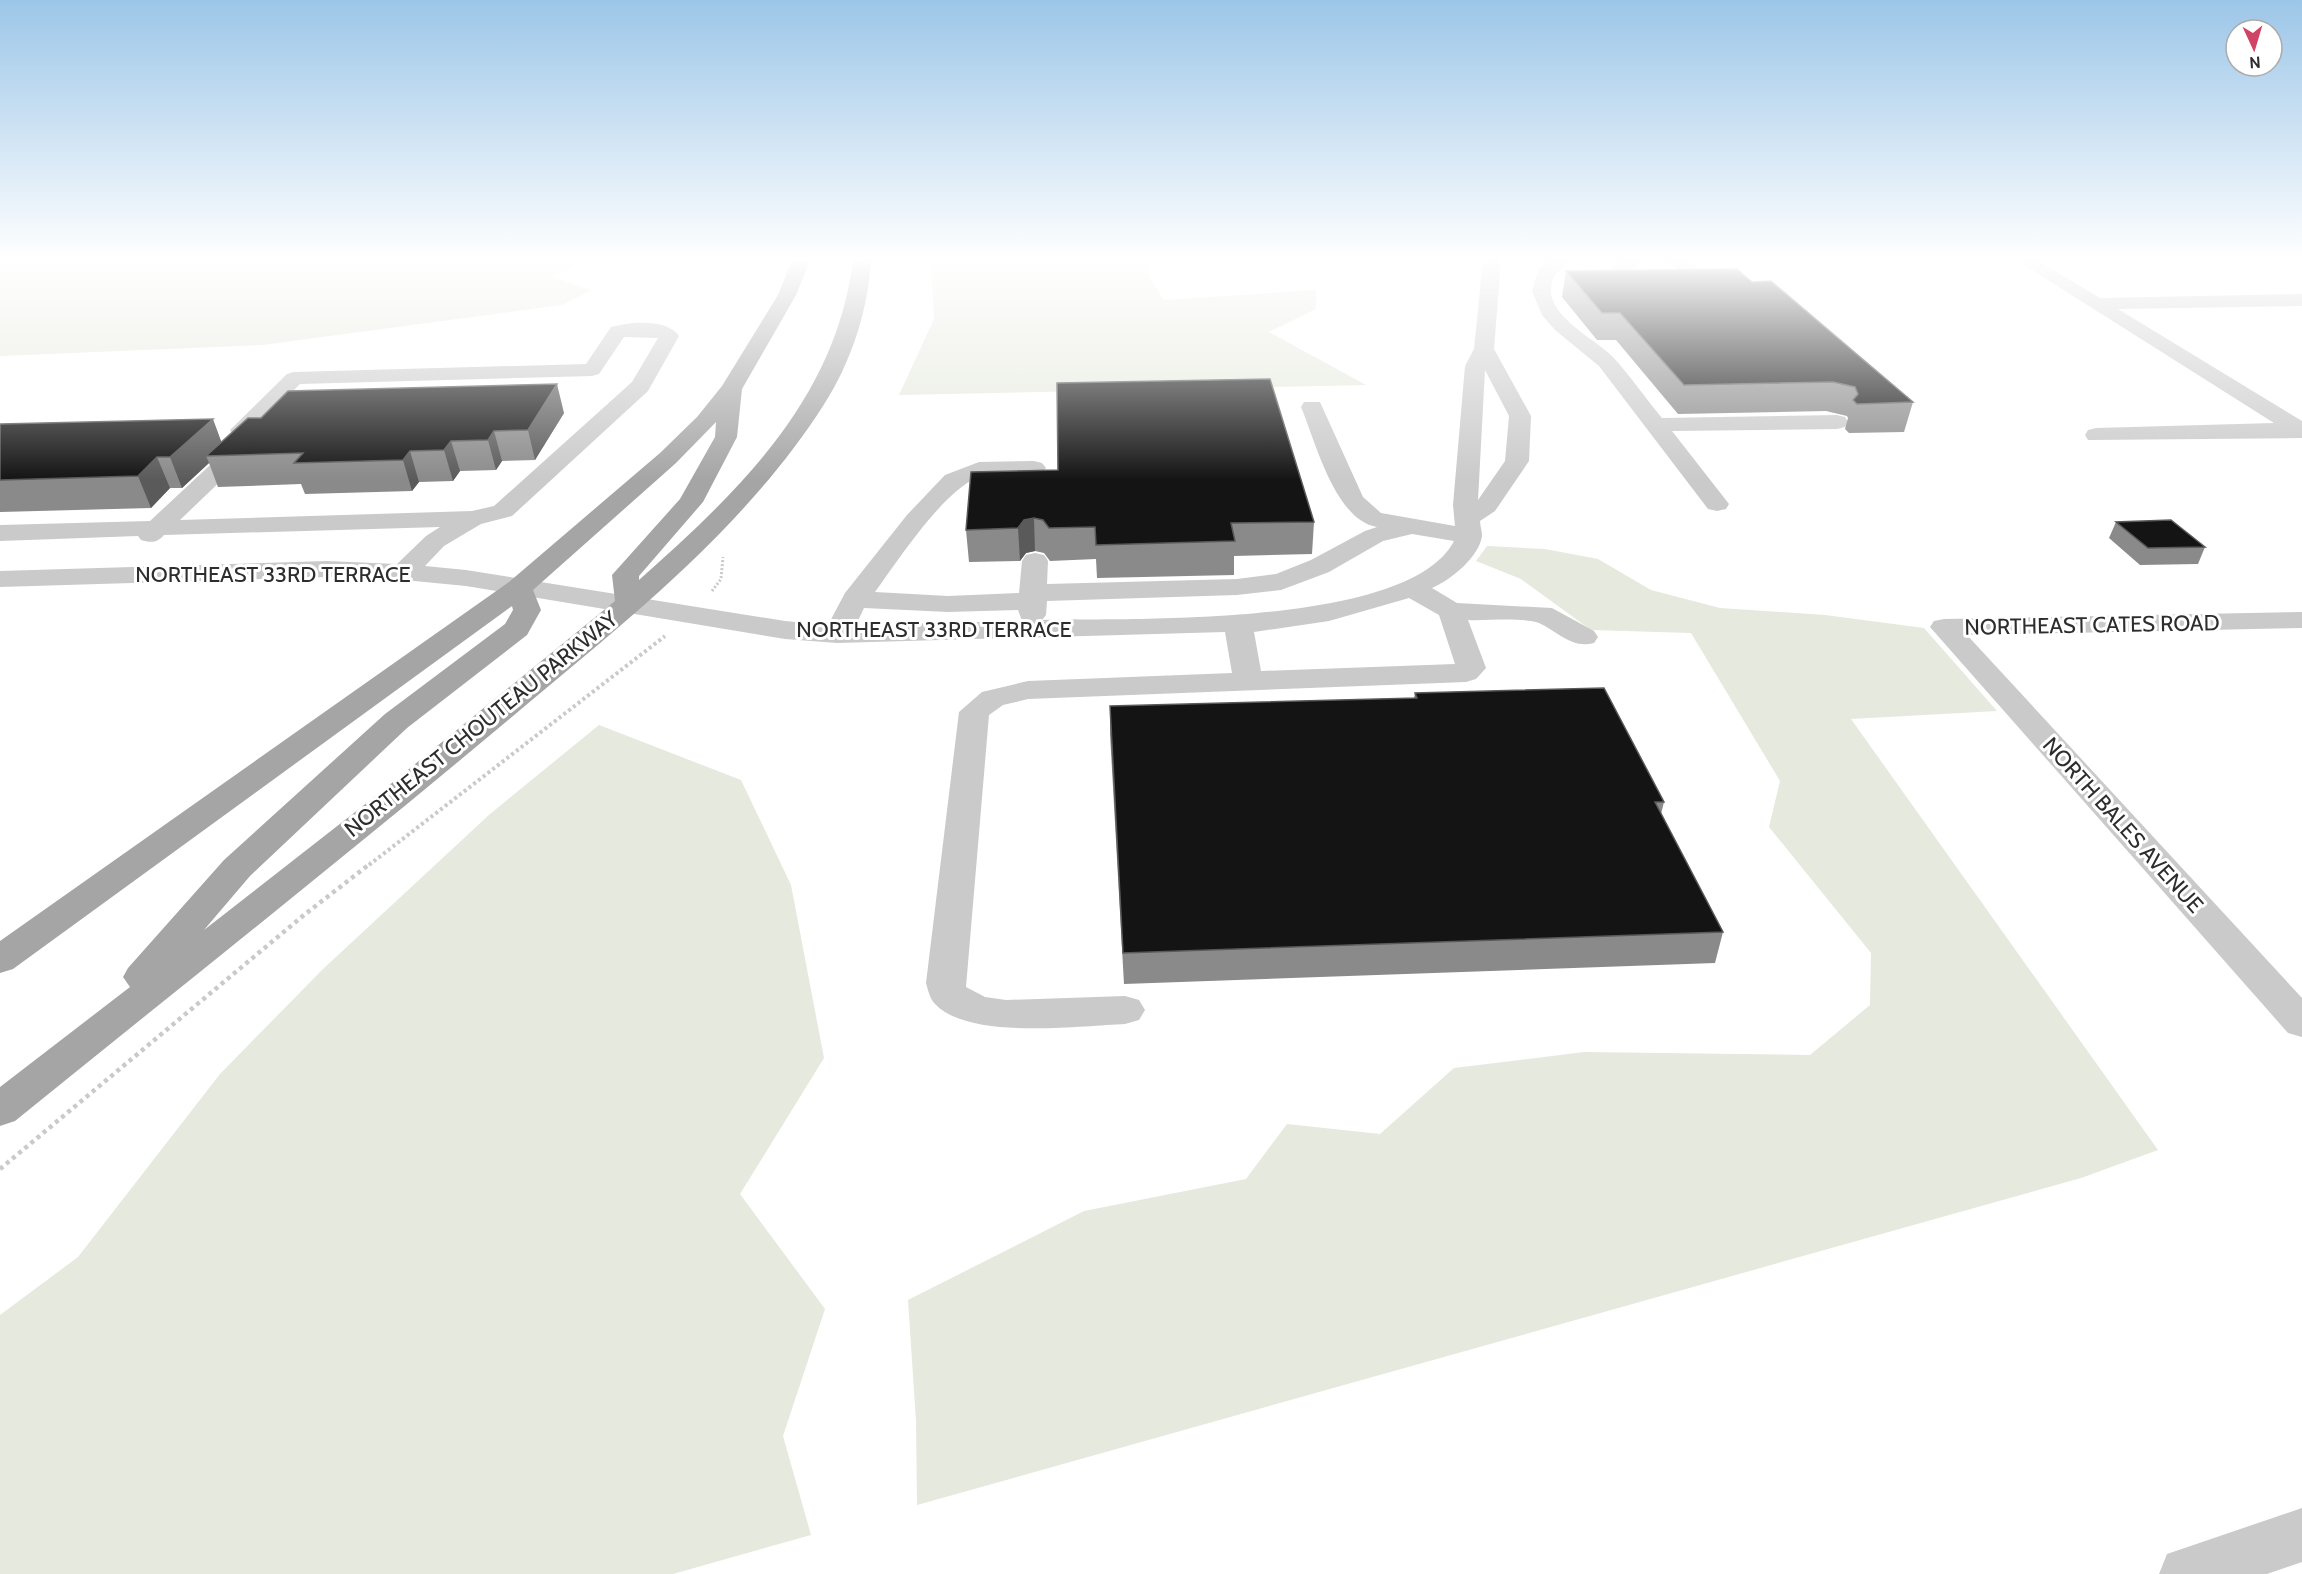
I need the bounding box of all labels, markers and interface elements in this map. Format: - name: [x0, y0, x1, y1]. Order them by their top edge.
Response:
- north arrow: [2224, 18, 2284, 78]
- text: N: [2249, 53, 2261, 72]
- street label: NORTHEAST 33RD TERRACE: [135, 561, 411, 588]
- street label: NORTHEAST CHOUTEAU PARKWAY: [339, 605, 623, 843]
- street label: NORTHEAST CATES ROAD: [1964, 609, 2220, 641]
- street label: NORTHEAST 33RD TERRACE: [796, 616, 1072, 643]
- street label: NORTH BALES AVENUE: [2037, 732, 2209, 918]

